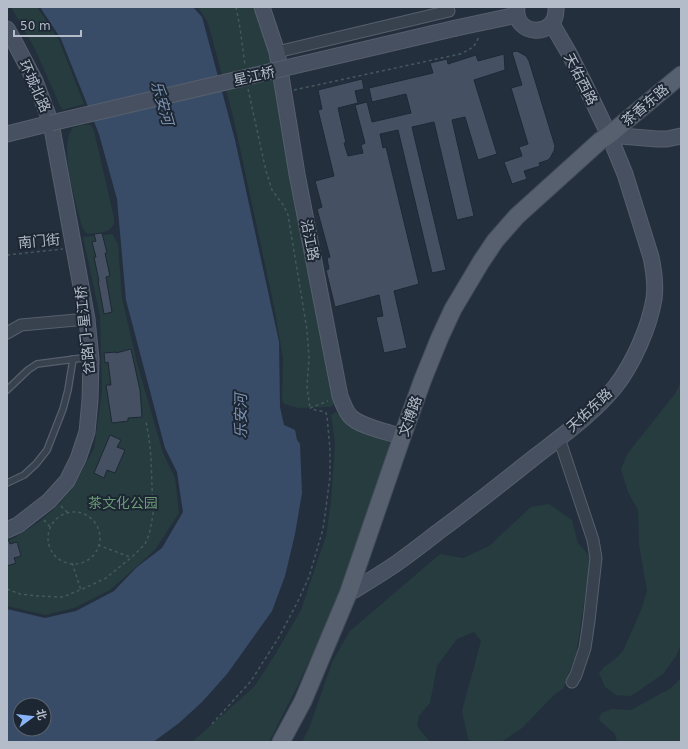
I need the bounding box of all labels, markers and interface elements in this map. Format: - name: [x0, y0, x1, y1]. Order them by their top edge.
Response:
- scale bar: [14, 12, 81, 38]
- text: 50 m: [20, 19, 51, 33]
- street label: 天佑西路: [561, 50, 601, 108]
- street label: 环城北路: [16, 57, 54, 115]
- street label: 星江桥: [232, 63, 276, 89]
- water label: 乐安河: [147, 79, 178, 130]
- street label: 茶香东路: [618, 81, 672, 129]
- street label: 沿江路: [298, 218, 322, 262]
- street label: 南门街: [17, 231, 61, 251]
- street label: 岔路门-星江桥: [72, 285, 98, 375]
- street label: 天佑东路: [563, 385, 615, 435]
- water label: 乐安河: [232, 391, 250, 439]
- street label: 文博路: [395, 394, 425, 438]
- park label: 茶文化公园: [88, 495, 158, 511]
- north arrow: [12, 697, 52, 737]
- text: 北: [33, 708, 49, 722]

